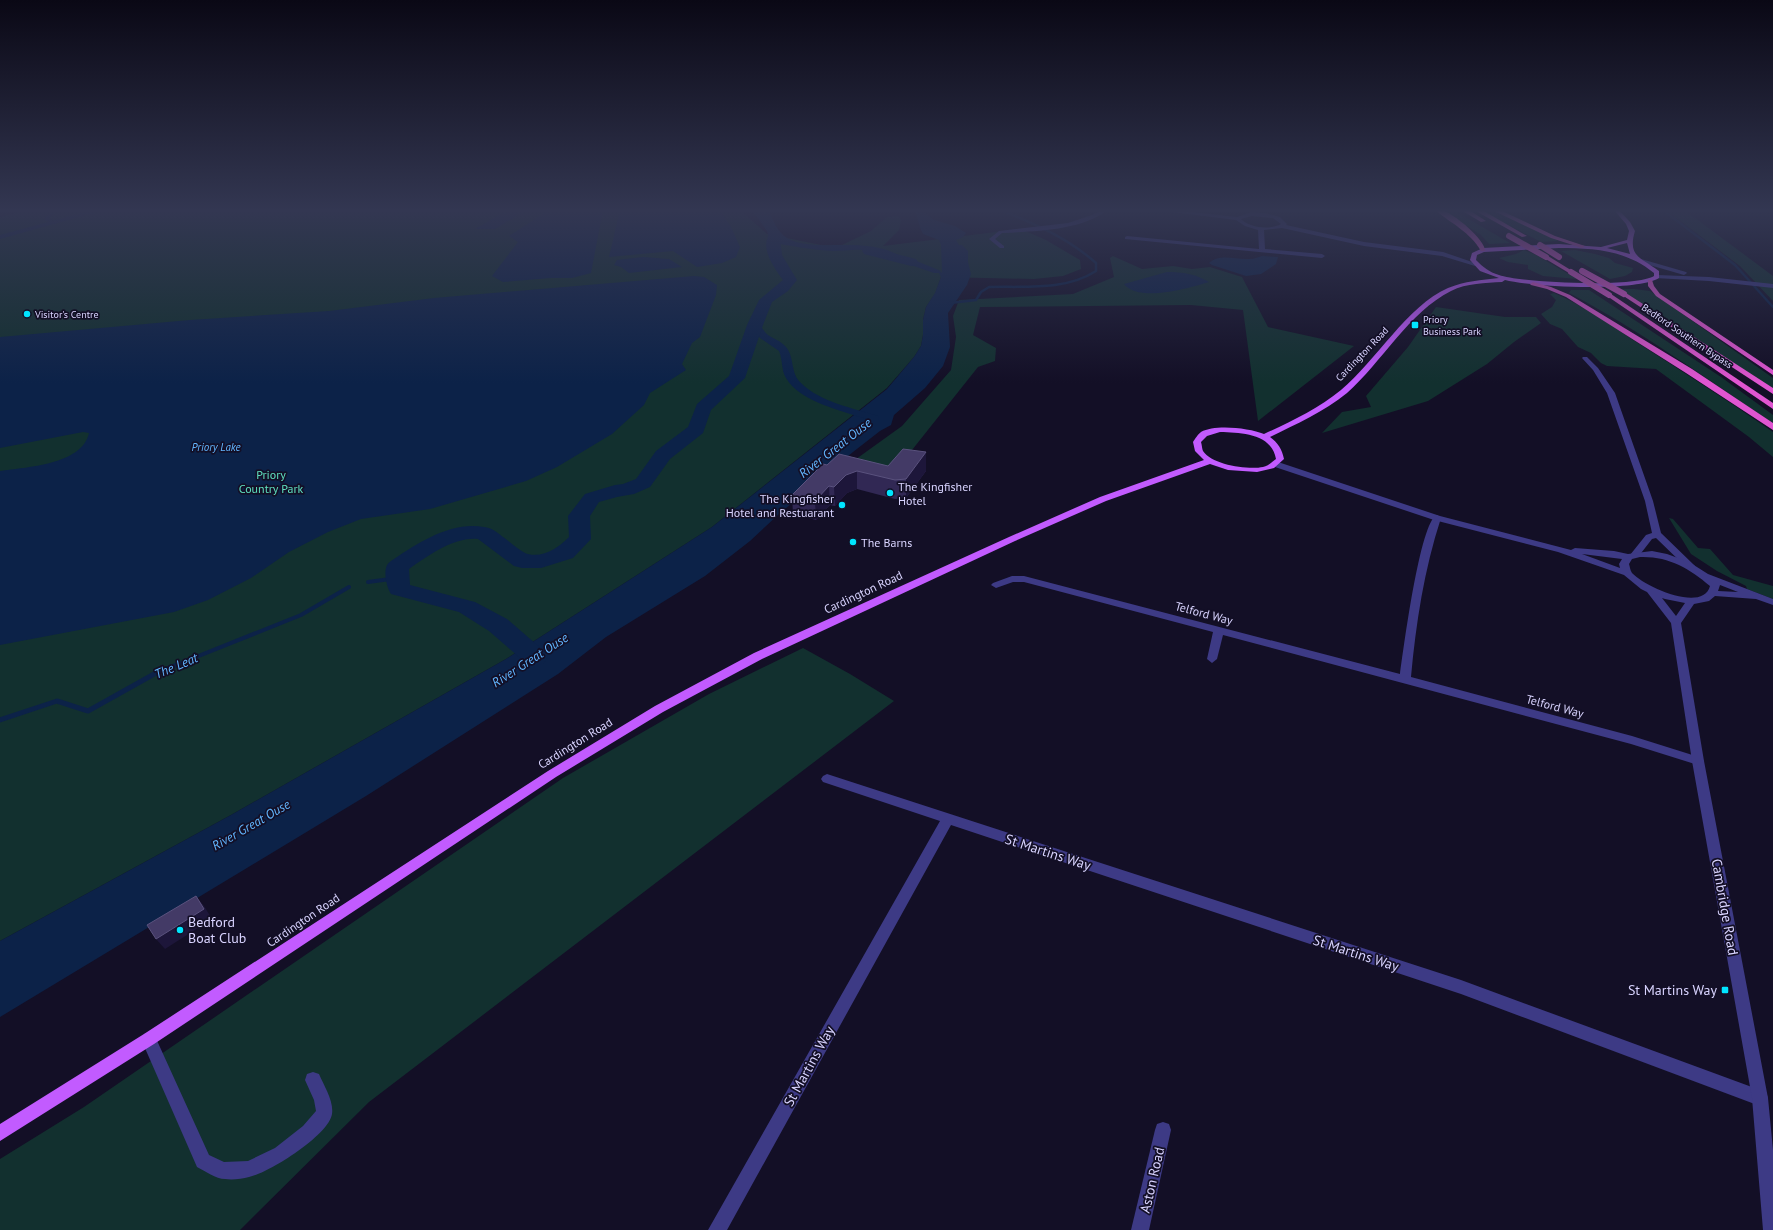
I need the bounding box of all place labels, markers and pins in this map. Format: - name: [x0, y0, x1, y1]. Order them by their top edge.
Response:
- place label: Visitor's Centre: [34, 308, 99, 321]
- marker: Visitor's Centre: [22, 309, 32, 319]
- place label: Priory Business Park: [1423, 313, 1481, 338]
- marker: Priory Business Park: [1410, 320, 1420, 330]
- place label: The Kingfisher Hotel: [898, 479, 972, 508]
- marker: The Kingfisher Hotel: [885, 488, 895, 498]
- place label: The Kingfisher Hotel and Restuarant: [726, 491, 834, 520]
- marker: The Kingfisher Hotel and Restuarant: [837, 500, 847, 510]
- place label: The Barns: [861, 535, 912, 550]
- marker: The Barns: [848, 537, 858, 547]
- place label: Bedford Boat Club: [188, 913, 246, 947]
- marker: Bedford Boat Club: [175, 925, 185, 935]
- place label: St Martins Way: [1628, 981, 1717, 999]
- marker: St Martins Way: [1720, 985, 1730, 995]

